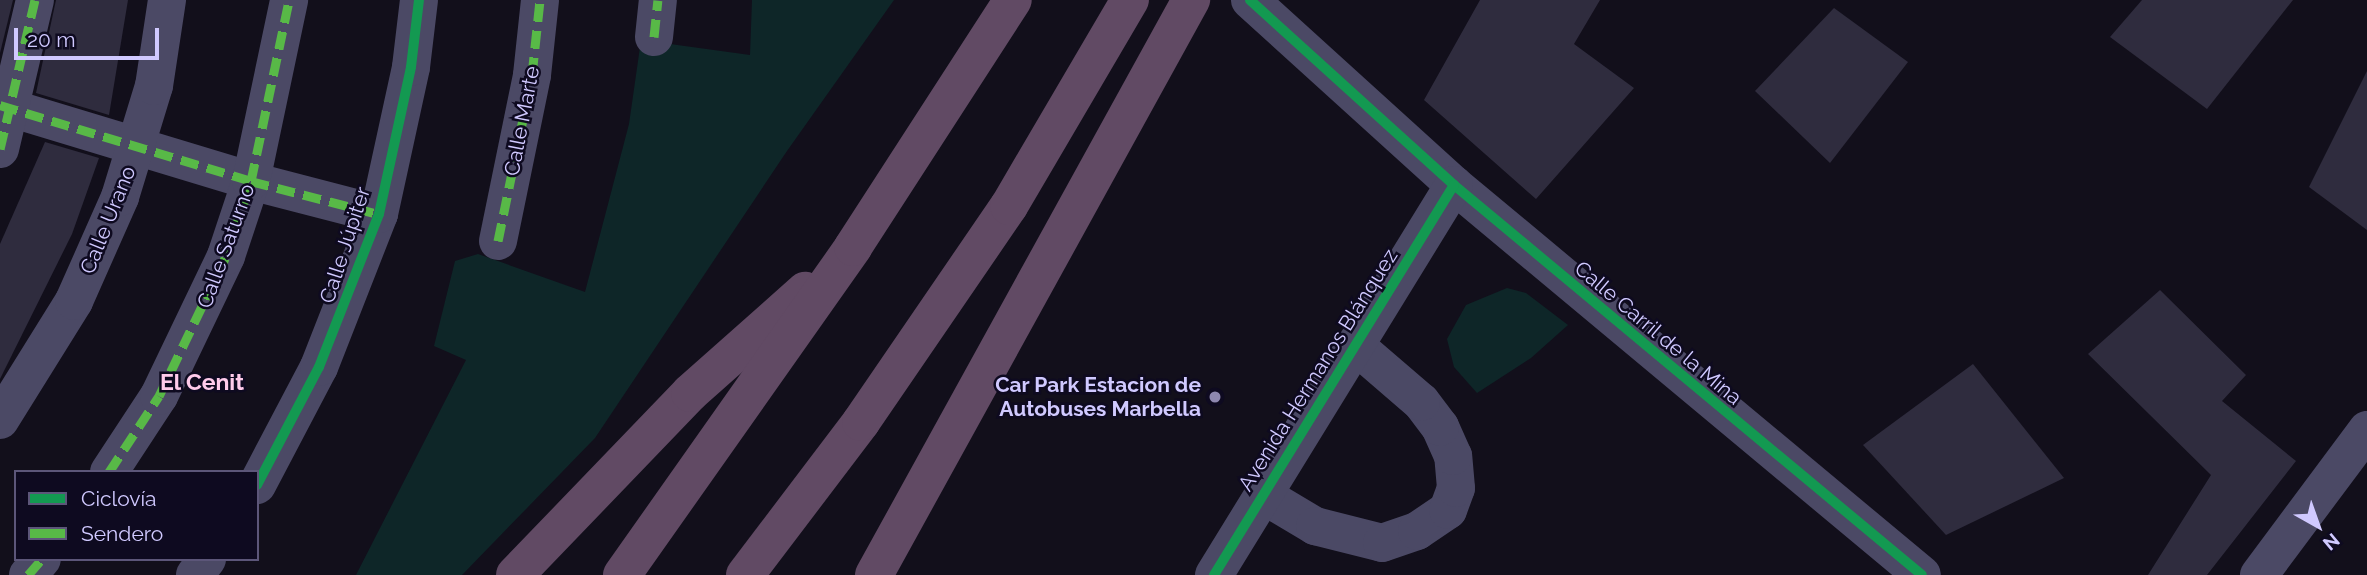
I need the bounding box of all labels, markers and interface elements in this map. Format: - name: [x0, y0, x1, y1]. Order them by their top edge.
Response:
- scale bar: [18, 14, 163, 58]
- text: 20 m: [27, 27, 75, 52]
- street label: Calle Marte: [499, 64, 545, 178]
- street label: Calle Urano: [75, 162, 141, 278]
- street label: Calle Saturno: [192, 180, 260, 312]
- street label: Calle Júpiter: [314, 183, 376, 307]
- street label: Avenida Hermanos Blánquez: [1233, 244, 1403, 496]
- street label: Calle Carril de la Mina: [1569, 255, 1747, 411]
- district label: El Cenit: [160, 368, 244, 396]
- place label: Car Park Estacion de Autobuses Marbella: [995, 372, 1201, 422]
- marker: Car Park Estacion de Autobuses Marbella: [1207, 389, 1223, 405]
- legend: [14, 470, 259, 561]
- text: Ciclovía: [81, 486, 157, 511]
- north arrow: [2283, 491, 2353, 561]
- text: Sendero: [81, 521, 163, 546]
- text: N: [2319, 529, 2344, 555]

